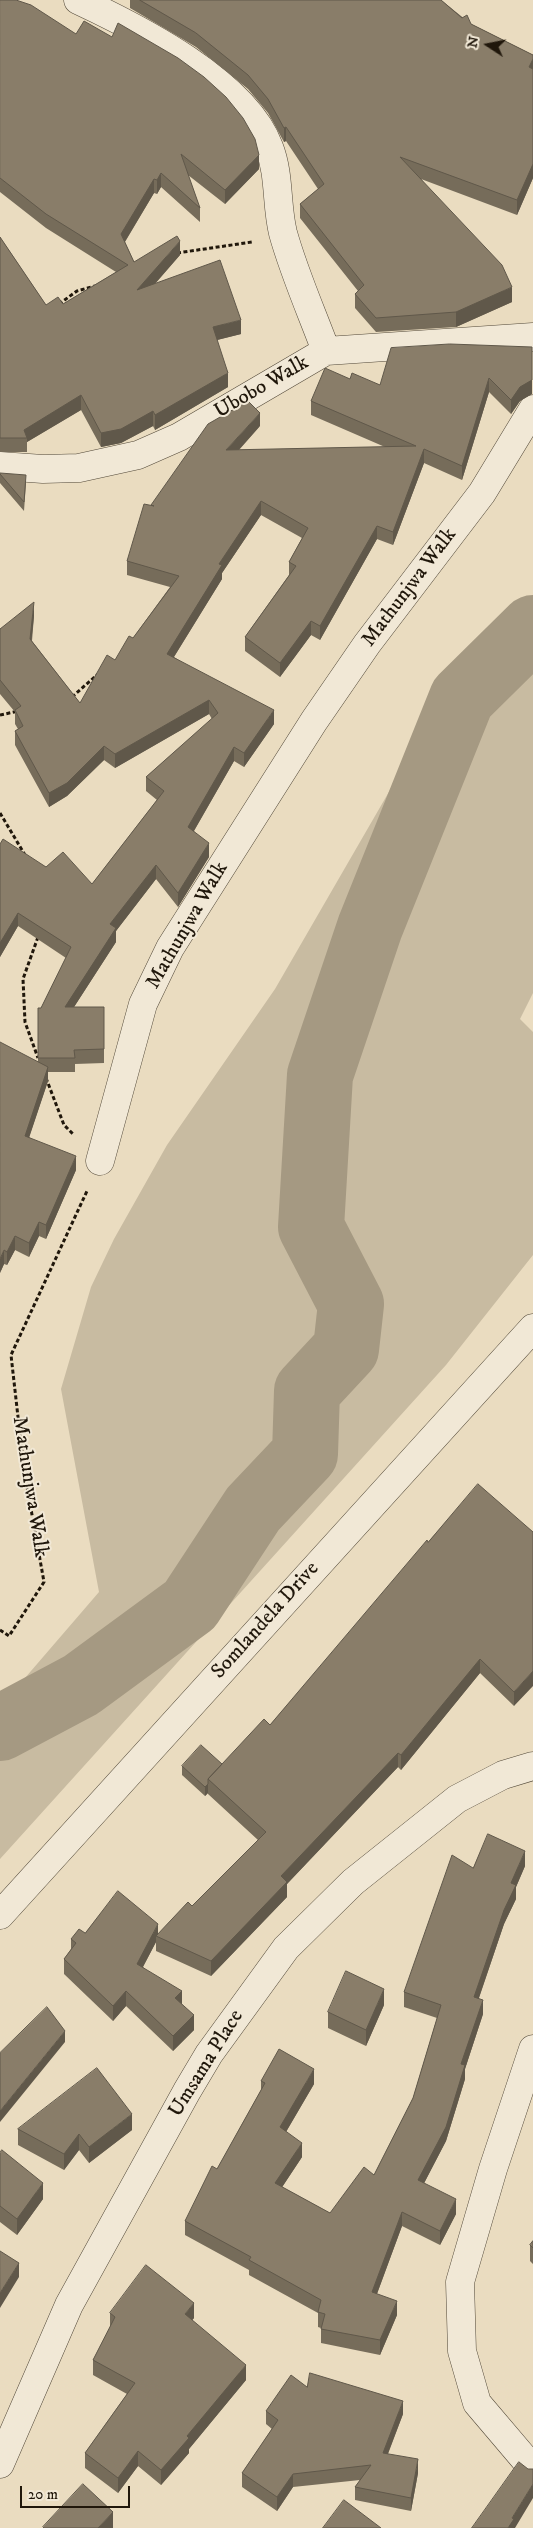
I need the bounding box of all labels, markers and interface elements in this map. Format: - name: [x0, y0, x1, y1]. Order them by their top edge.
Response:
- north arrow: [463, 20, 513, 70]
- text: N: [463, 35, 483, 49]
- street label: Ubobo Walk: [210, 351, 314, 425]
- street label: Mathunjwa Walk: [357, 524, 463, 652]
- street label: Mathunjwa Walk: [142, 858, 234, 994]
- street label: Mathunjwa Walk: [5, 1415, 53, 1559]
- street label: Somlandela Drive: [207, 1557, 325, 1685]
- street label: Umsama Place: [164, 2006, 250, 2122]
- scale bar: [22, 2476, 132, 2508]
- text: 20 m: [28, 2485, 58, 2504]

